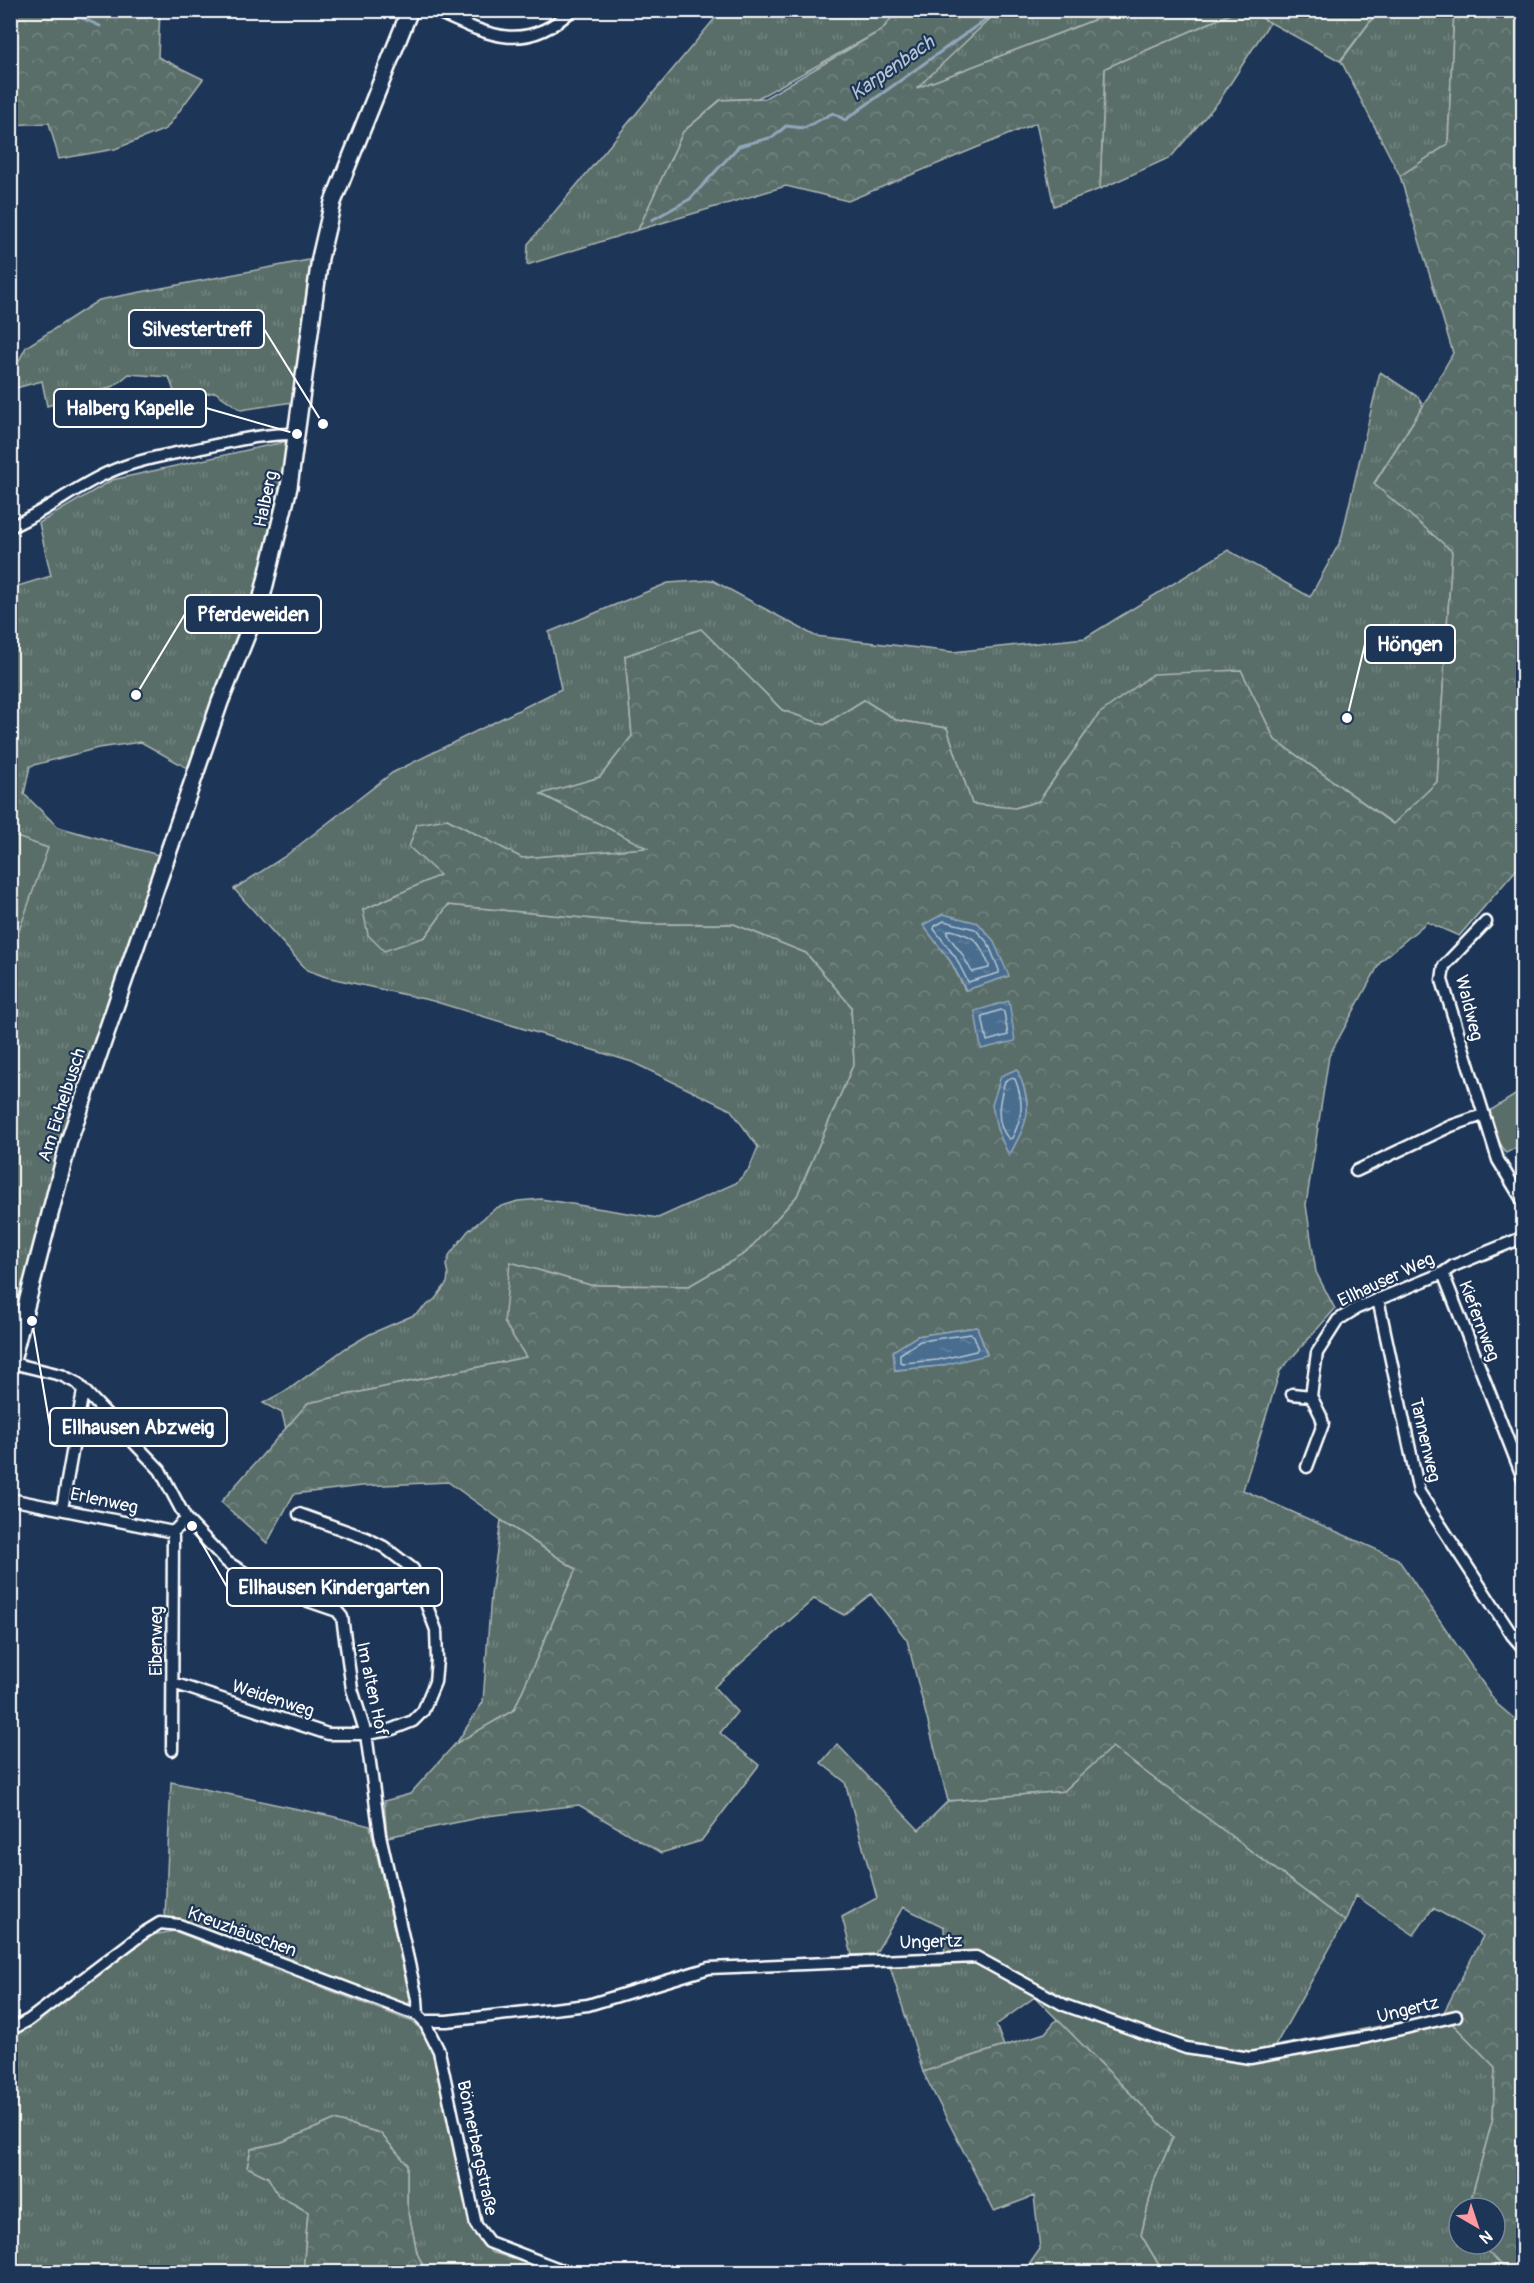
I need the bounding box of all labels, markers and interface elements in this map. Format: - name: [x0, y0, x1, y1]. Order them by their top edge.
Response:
- water label: Karpenbach: [845, 29, 940, 106]
- callout: Silvestertreff: [129, 310, 264, 348]
- text: Silvestertreff: [142, 317, 253, 342]
- callout: Halberg Kapelle: [54, 389, 206, 427]
- text: Halberg Kapelle: [66, 396, 195, 421]
- street label: Halberg: [249, 469, 283, 529]
- callout: Pferdeweiden: [185, 595, 321, 633]
- text: Pferdeweiden: [197, 602, 309, 627]
- callout: Höngen: [1365, 625, 1455, 663]
- text: Höngen: [1377, 632, 1443, 657]
- street label: Waldweg: [1450, 973, 1488, 1043]
- street label: Am Eichelbusch: [33, 1045, 91, 1165]
- street label: Ellhauser Weg: [1334, 1248, 1438, 1312]
- street label: Kiefernweg: [1453, 1277, 1505, 1365]
- street label: Tannenweg: [1404, 1396, 1446, 1484]
- callout: Ellhausen Abzweig: [50, 1408, 227, 1446]
- text: Ellhausen Abzweig: [62, 1415, 214, 1440]
- street label: Erlenweg: [68, 1483, 140, 1519]
- callout: Ellhausen Kindergarten: [227, 1568, 442, 1606]
- text: Ellhausen Kindergarten: [238, 1575, 430, 1600]
- street label: Eibenweg: [145, 1606, 168, 1676]
- street label: Im alten Hof: [351, 1640, 393, 1739]
- street label: Weidenweg: [229, 1675, 317, 1723]
- street label: Kreuzhäuschen: [184, 1902, 300, 1962]
- street label: Ungertz: [899, 1929, 963, 1955]
- street label: Ungertz: [1375, 1991, 1441, 2029]
- street label: Bönnerbergstraße: [451, 2078, 503, 2218]
- north arrow: [1447, 2196, 1507, 2256]
- text: N: [1475, 2226, 1496, 2248]

